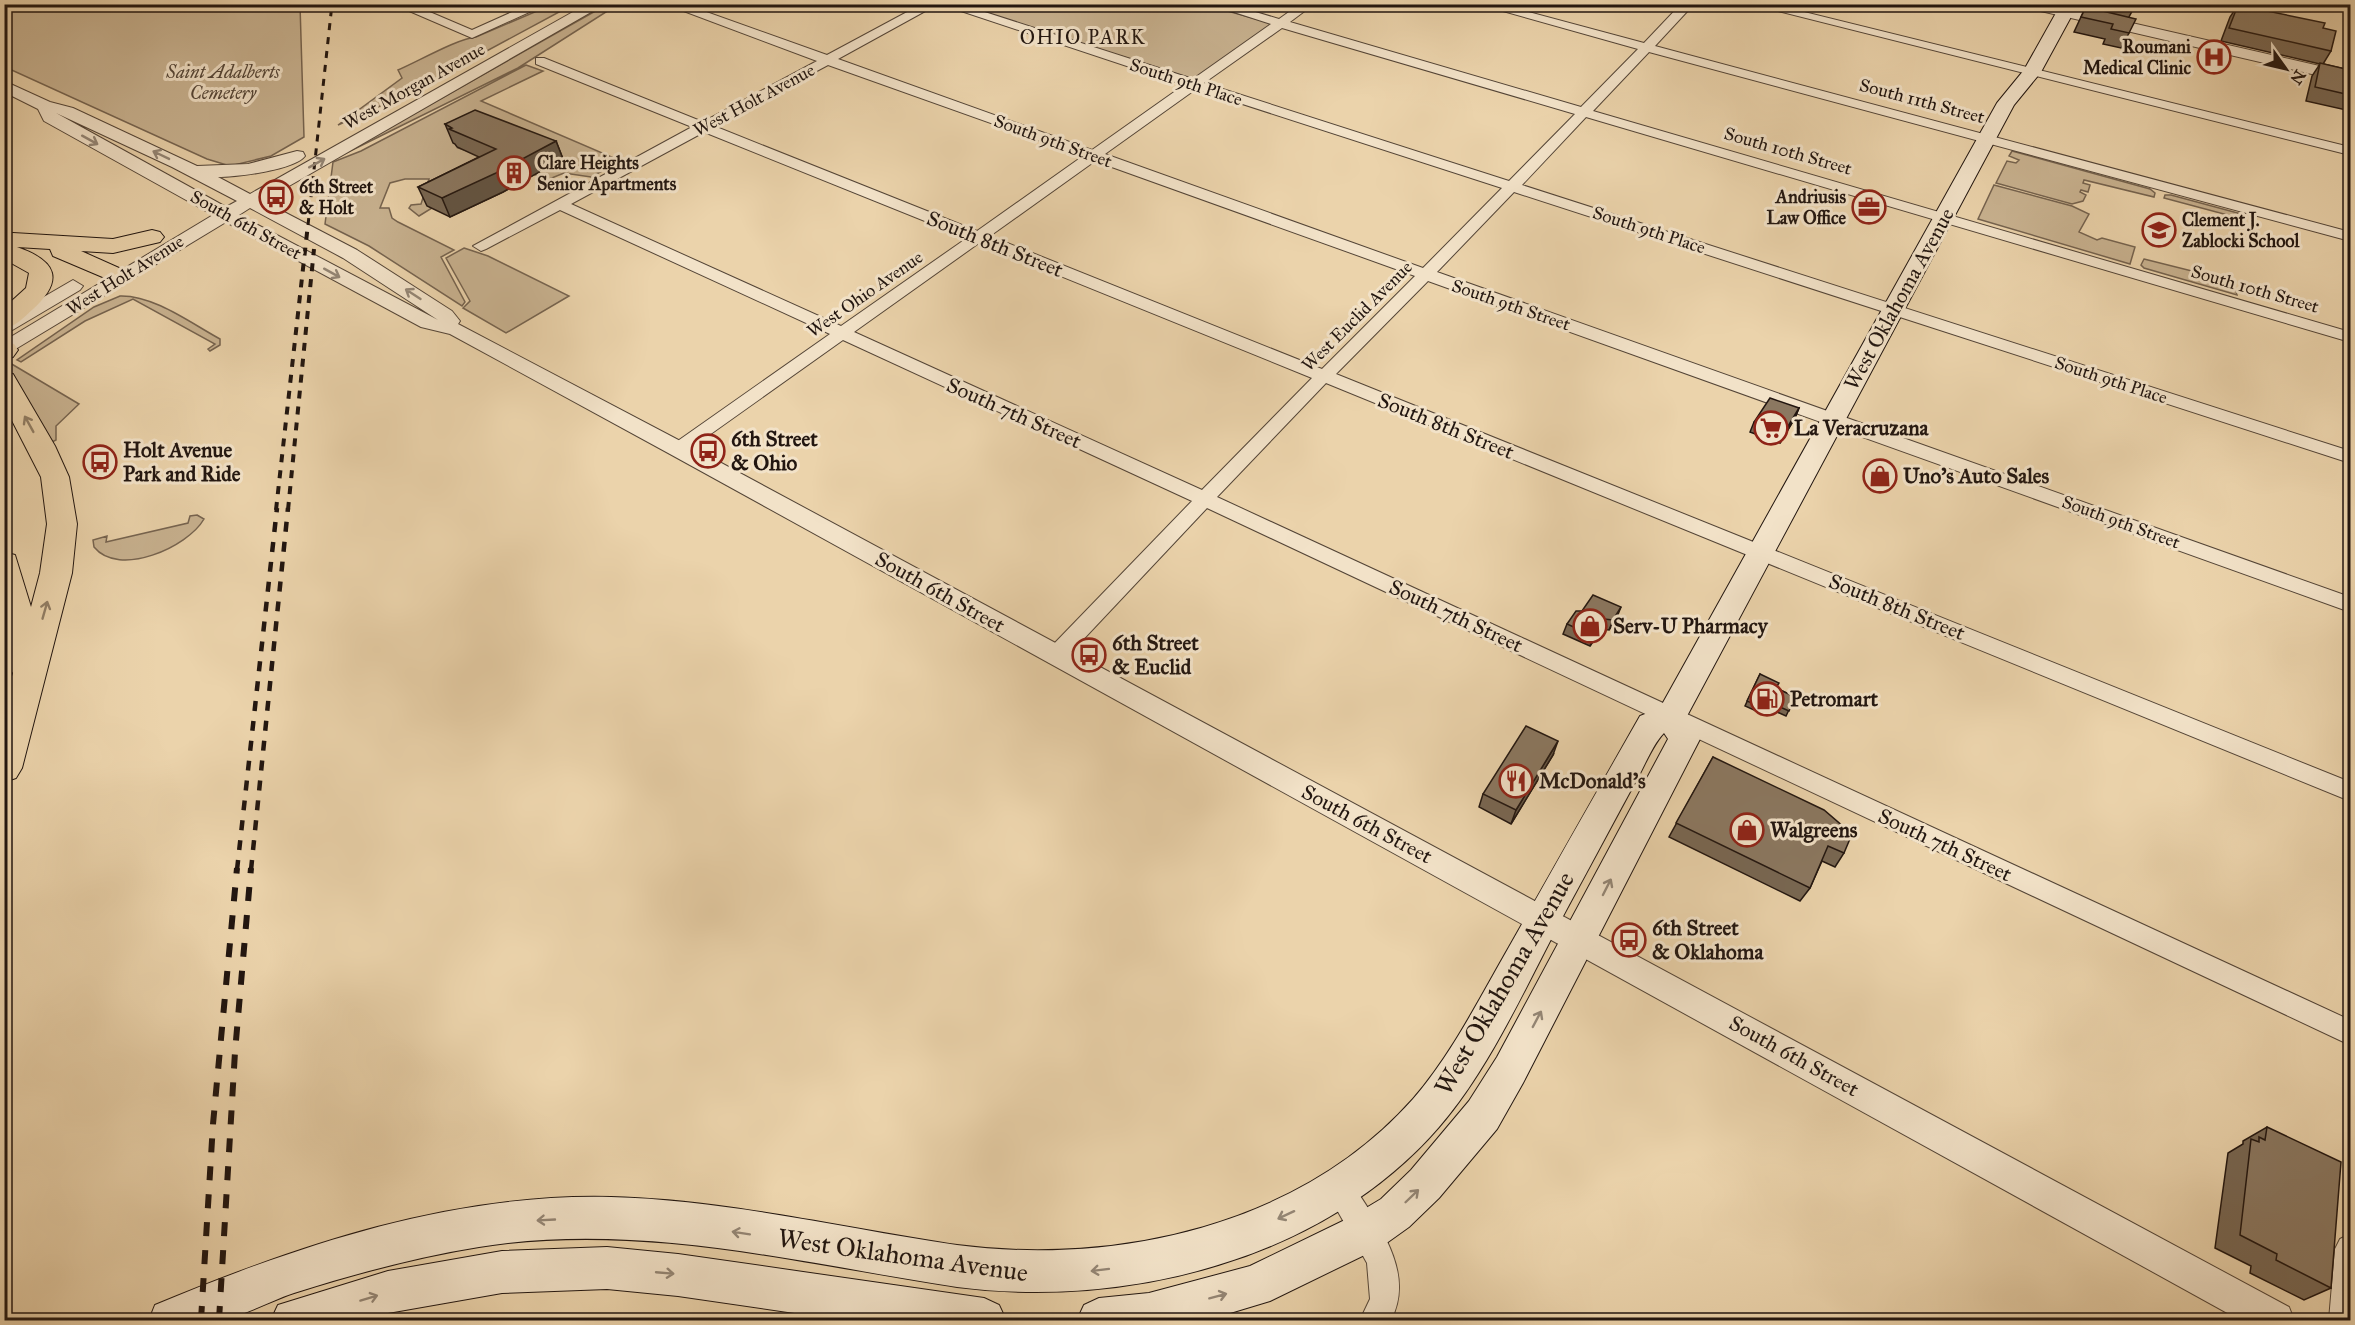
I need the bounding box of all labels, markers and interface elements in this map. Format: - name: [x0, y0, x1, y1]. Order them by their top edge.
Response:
- district label: OHIO PARK: [1020, 25, 1146, 49]
- place label: Roumani Medical Clinic: [2083, 36, 2192, 79]
- street label: West Morgan Avenue: [339, 38, 489, 135]
- hospital icon: Roumani Medical Clinic: [2196, 39, 2232, 75]
- north arrow: [2256, 39, 2316, 99]
- street label: South 9th Place: [1127, 53, 1245, 111]
- street label: West Holt Avenue: [690, 59, 818, 141]
- park label: Saint Adalberts Cemetery: [165, 61, 280, 104]
- text: N: [2286, 66, 2310, 88]
- street label: South 11th Street: [1857, 74, 1988, 128]
- street label: South 9th Street: [991, 109, 1116, 173]
- street label: South 10th Street: [1722, 122, 1855, 180]
- one-way arrow: [81, 134, 98, 146]
- one-way arrow: [153, 149, 171, 161]
- place label: Clare Heights Senior Apartments: [537, 152, 677, 196]
- building icon: Clare Heights Senior Apartments: [496, 155, 532, 191]
- one-way arrow: [308, 157, 326, 168]
- place label: 6th Street & Holt: [299, 176, 374, 219]
- bus stop icon: 6th Street & Holt: [258, 179, 294, 215]
- street label: South 6th Street: [187, 185, 306, 265]
- place label: Andriusis Law Office: [1766, 186, 1846, 229]
- office icon: Andriusis Law Office: [1851, 189, 1887, 225]
- street label: South 9th Place: [1590, 201, 1708, 259]
- street label: West Oklahoma Avenue: [1838, 203, 1960, 395]
- street label: South 8th Street: [923, 205, 1067, 283]
- place label: Clement J. Zablocki School: [2182, 209, 2300, 252]
- school or university icon: Clement J. Zablocki School: [2141, 212, 2177, 248]
- street label: West Holt Avenue: [62, 230, 188, 320]
- street label: West Ohio Avenue: [803, 246, 927, 342]
- street label: West Euclid Avenue: [1297, 256, 1417, 376]
- street label: South 10th Street: [2189, 260, 2322, 318]
- one-way arrow: [323, 267, 340, 279]
- street label: South 9th Street: [1449, 274, 1574, 336]
- one-way arrow: [404, 287, 421, 300]
- street label: South 9th Place: [2052, 351, 2170, 409]
- street label: South 7th Street: [943, 372, 1086, 455]
- street label: South 8th Street: [1374, 387, 1518, 465]
- supermarket icon: La Veracruzana: [1753, 410, 1789, 446]
- place label: La Veracruzana: [1794, 415, 1929, 441]
- one-way arrow: [23, 416, 35, 433]
- place label: 6th Street & Ohio: [731, 426, 818, 476]
- bus stop icon: 6th Street & Ohio: [690, 433, 726, 469]
- place label: Holt Avenue Park and Ride: [123, 437, 241, 487]
- bus stop icon: Holt Avenue Park and Ride: [82, 444, 118, 480]
- shop icon: Uno's Auto Sales: [1862, 458, 1898, 494]
- place label: Uno's Auto Sales: [1903, 463, 2050, 489]
- street label: South 9th Street: [2059, 490, 2184, 554]
- street label: South 6th Street: [871, 546, 1010, 639]
- street label: South 8th Street: [1825, 568, 1969, 646]
- street label: South 7th Street: [1385, 574, 1528, 659]
- one-way arrow: [40, 601, 51, 620]
- shop icon: Serv-U Pharmacy: [1572, 608, 1608, 644]
- place label: Serv-U Pharmacy: [1613, 613, 1769, 639]
- place label: 6th Street & Euclid: [1112, 630, 1199, 680]
- bus stop icon: 6th Street & Euclid: [1071, 637, 1107, 673]
- fuel station icon: Petromart: [1749, 681, 1785, 717]
- place label: Petromart: [1790, 686, 1879, 712]
- restaurant icon: McDonald's: [1498, 763, 1534, 799]
- place label: McDonald's: [1539, 768, 1646, 794]
- street label: South 6th Street: [1297, 779, 1437, 870]
- street label: South 7th Street: [1874, 803, 2017, 888]
- shop icon: Walgreens: [1729, 812, 1765, 848]
- place label: Walgreens: [1770, 817, 1858, 843]
- street label: West Oklahoma Avenue: [1427, 865, 1581, 1100]
- one-way arrow: [1601, 879, 1613, 896]
- place label: 6th Street & Oklahoma: [1652, 915, 1764, 965]
- bus stop icon: 6th Street & Oklahoma: [1611, 922, 1647, 958]
- one-way arrow: [1532, 1010, 1543, 1028]
- street label: South 6th Street: [1725, 1010, 1864, 1103]
- one-way arrow: [1405, 1189, 1420, 1203]
- one-way arrow: [1278, 1209, 1296, 1221]
- one-way arrow: [537, 1214, 557, 1225]
- street label: West Oklahoma Avenue: [776, 1222, 1030, 1288]
- one-way arrow: [731, 1227, 751, 1238]
- one-way arrow: [1091, 1265, 1111, 1276]
- one-way arrow: [655, 1268, 675, 1279]
- one-way arrow: [1208, 1290, 1227, 1302]
- one-way arrow: [359, 1292, 378, 1303]

